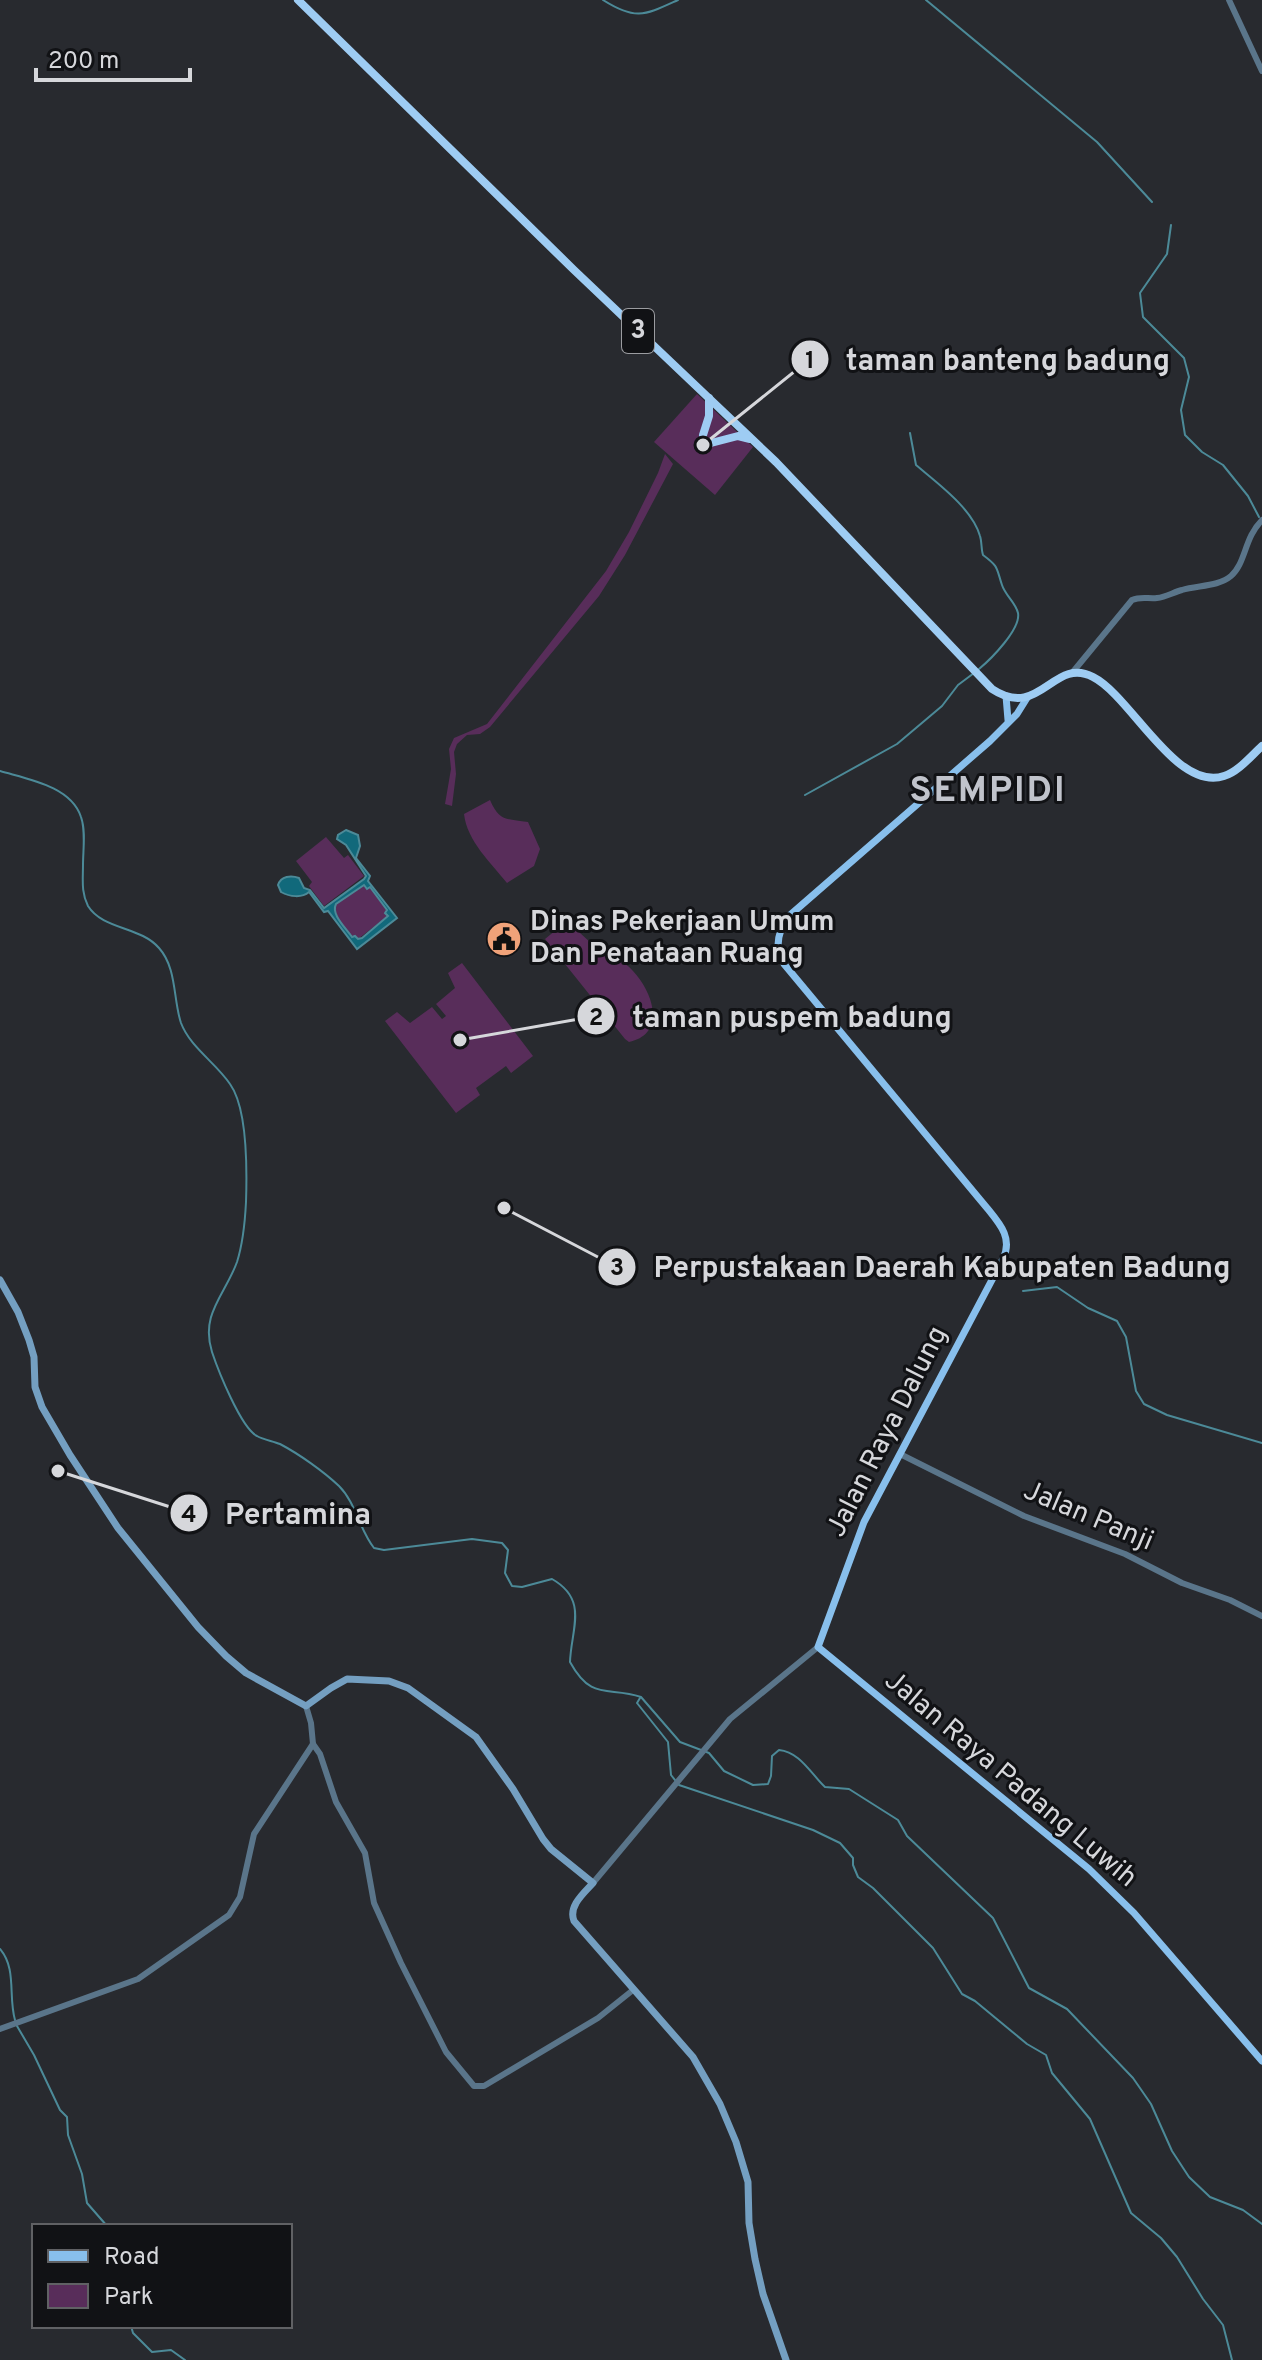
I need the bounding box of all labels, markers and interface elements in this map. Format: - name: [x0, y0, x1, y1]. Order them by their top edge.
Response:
- scale bar: [36, 32, 190, 82]
- text: 200 m: [48, 47, 119, 77]
- road number: 3: [622, 309, 654, 353]
- callout: taman banteng badung: [790, 332, 1187, 386]
- text: taman banteng badung: [846, 344, 1170, 381]
- text: 1: [805, 347, 815, 377]
- district label: SEMPIDI: [909, 769, 1067, 815]
- place label: Dinas Pekerjaan Umum Dan Penataan Ruang: [530, 905, 835, 973]
- public building icon: Dinas Pekerjaan Umum Dan Penataan Ruang: [485, 920, 523, 958]
- callout: taman puspem badung: [576, 989, 968, 1043]
- text: taman puspem badung: [632, 1001, 952, 1038]
- text: 2: [589, 1004, 603, 1034]
- callout: Perpustakaan Daerah Kabupaten Badung: [597, 1240, 1246, 1294]
- text: Perpustakaan Daerah Kabupaten Badung: [653, 1251, 1231, 1288]
- text: 3: [610, 1254, 624, 1284]
- street label: Jalan Raya Dalung: [819, 1320, 957, 1544]
- street label: Jalan Panji: [1018, 1474, 1158, 1560]
- callout: Pertamina: [169, 1486, 387, 1540]
- text: Pertamina: [225, 1498, 371, 1535]
- text: 4: [181, 1501, 197, 1531]
- street label: Jalan Raya Padang Luwih: [876, 1664, 1144, 1896]
- legend: [32, 2224, 292, 2328]
- text: Road: [104, 2243, 160, 2273]
- text: Park: [104, 2283, 154, 2313]

